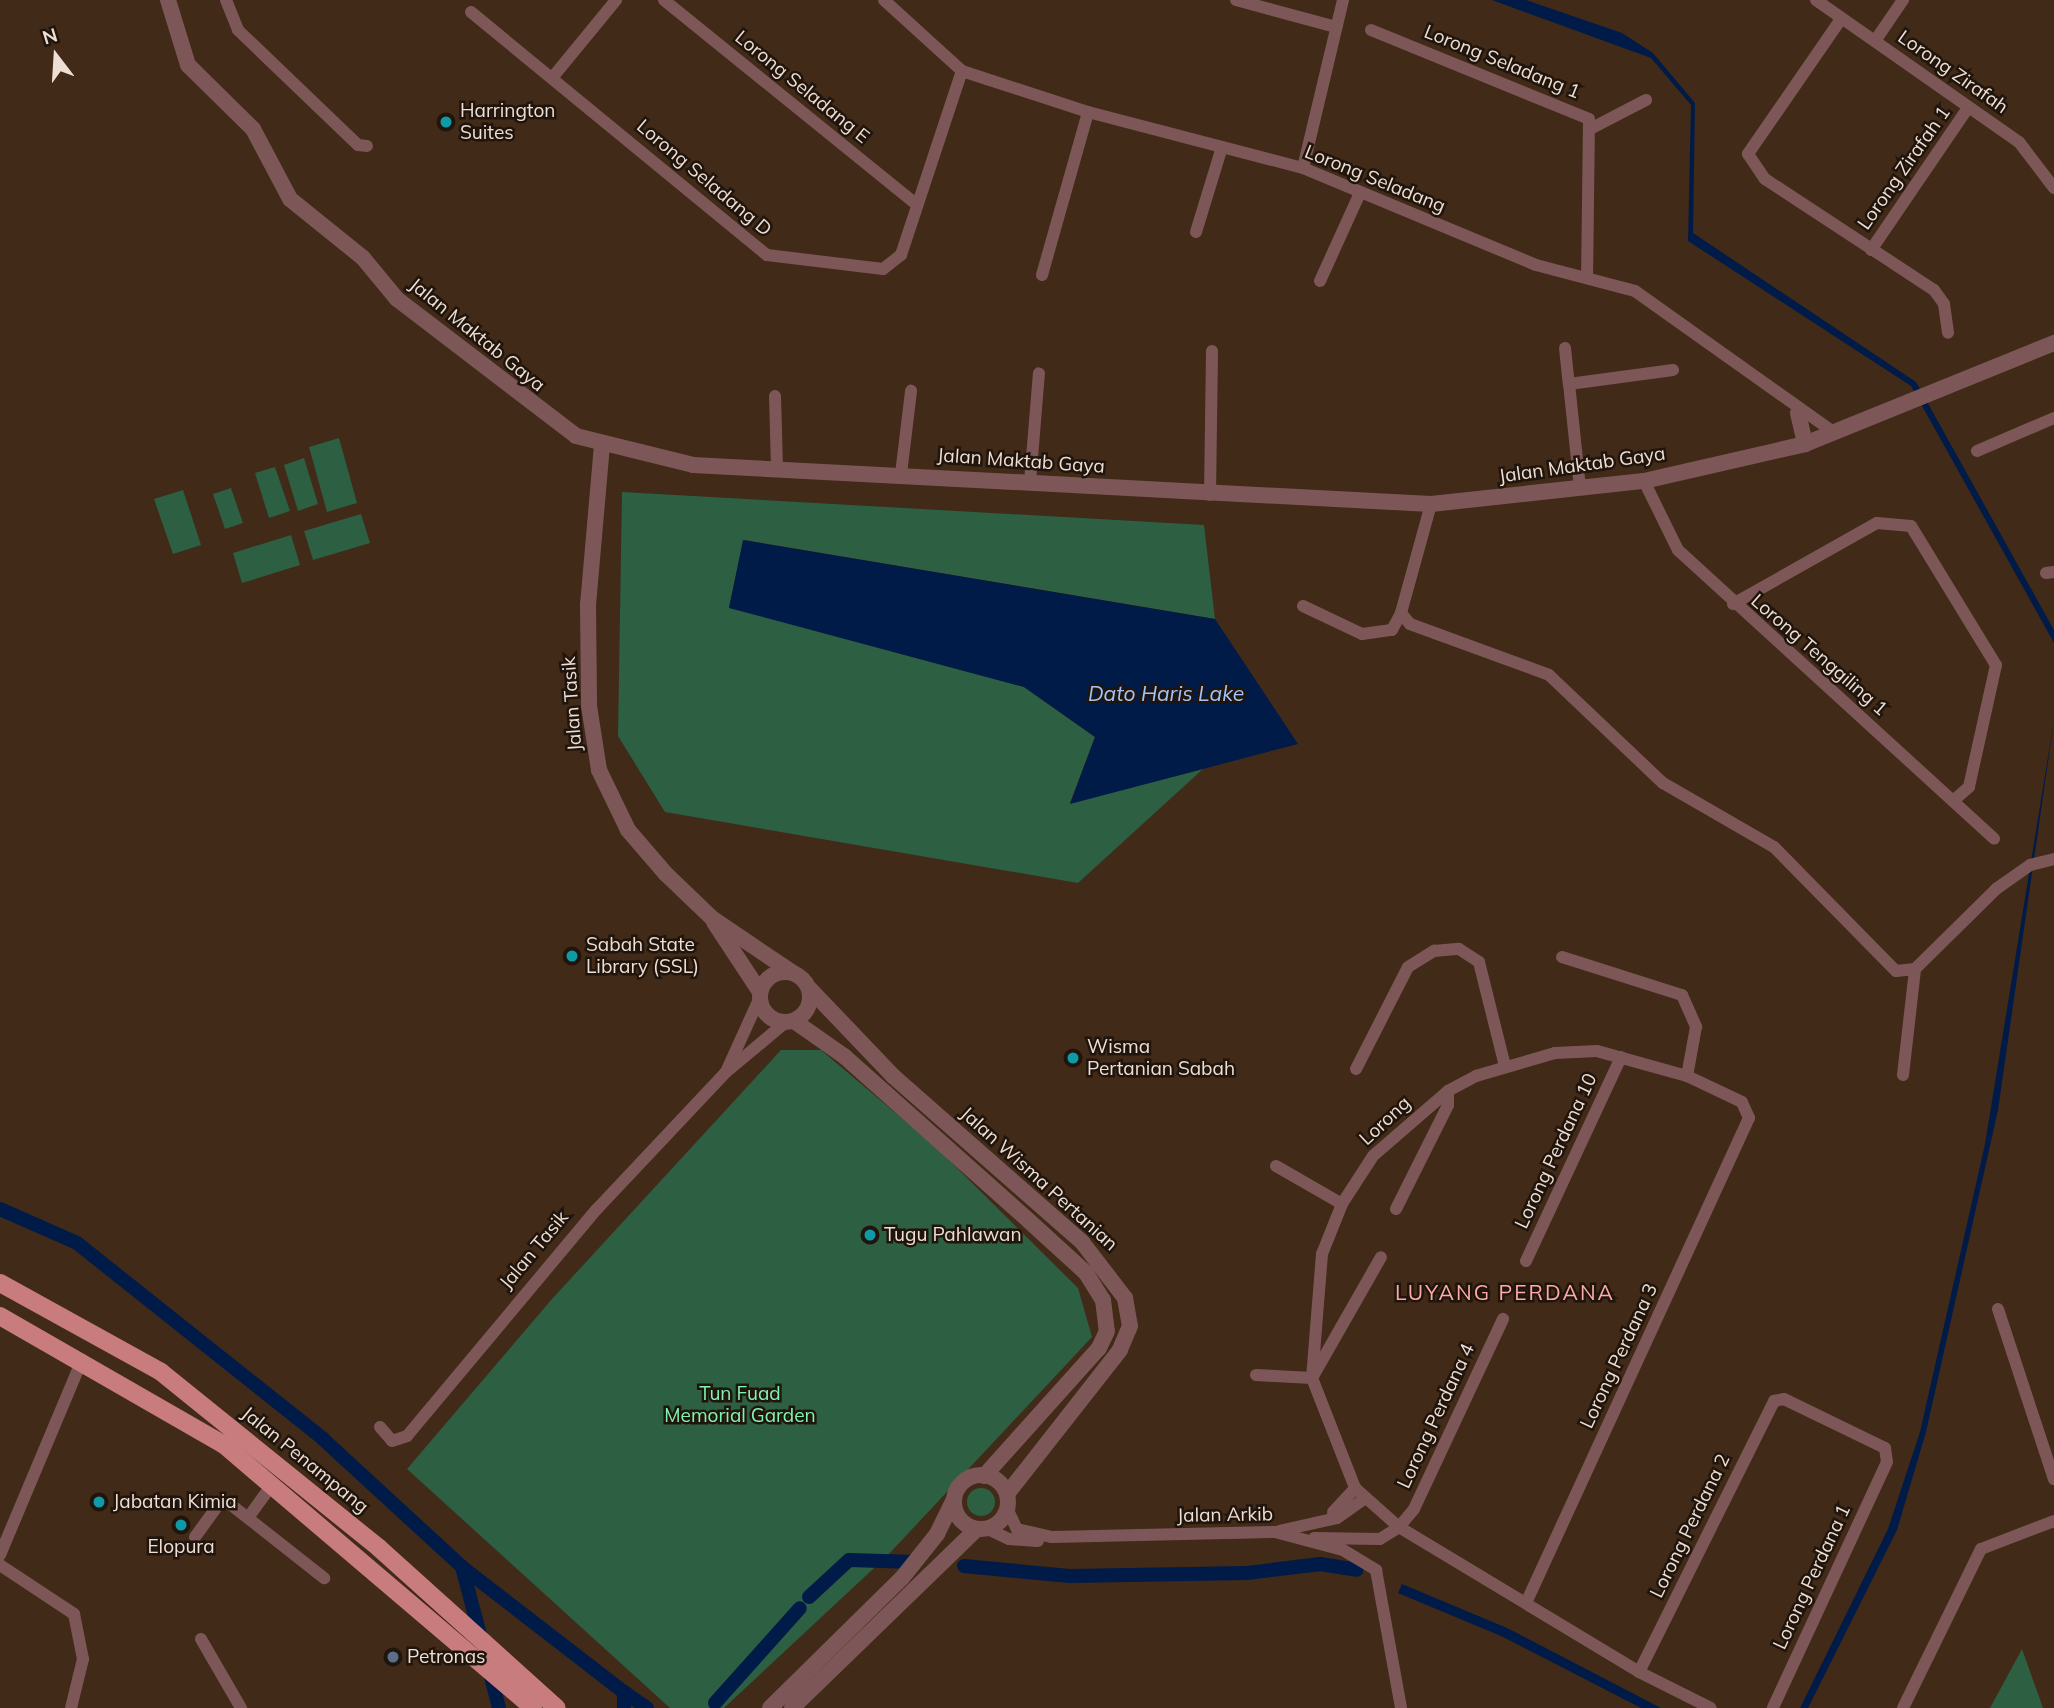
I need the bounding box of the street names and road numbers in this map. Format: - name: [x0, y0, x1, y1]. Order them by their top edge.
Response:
- street label: Lorong Seladang 1: [1421, 20, 1583, 104]
- street label: Lorong Seladang E: [730, 26, 874, 148]
- street label: Lorong Zirafah: [1894, 26, 2012, 118]
- street label: Lorong Zirafah 1: [1853, 102, 1955, 234]
- street label: Lorong Seladang D: [632, 115, 776, 241]
- street label: Lorong Seladang: [1301, 140, 1449, 218]
- street label: Jalan Maktab Gaya: [405, 273, 549, 397]
- street label: Jalan Maktab Gaya: [1497, 442, 1667, 488]
- street label: Jalan Maktab Gaya: [936, 444, 1106, 478]
- street label: Lorong Tenggiling 1: [1746, 590, 1892, 720]
- street label: Jalan Tasik: [557, 656, 587, 752]
- street label: Lorong Perdana 10: [1510, 1070, 1602, 1232]
- street label: Lorong: [1355, 1092, 1415, 1150]
- street label: Jalan Wisma Pertanian: [956, 1102, 1122, 1256]
- street label: Jalan Tasik: [495, 1206, 573, 1294]
- street label: Lorong Perdana 3: [1575, 1280, 1663, 1432]
- street label: Lorong Perdana 4: [1392, 1340, 1480, 1492]
- street label: Jalan Penampang: [237, 1402, 373, 1518]
- street label: Lorong Perdana 2: [1645, 1450, 1735, 1602]
- street label: Lorong Perdana 1: [1768, 1501, 1856, 1653]
- street label: Jalan Arkib: [1177, 1503, 1273, 1527]

